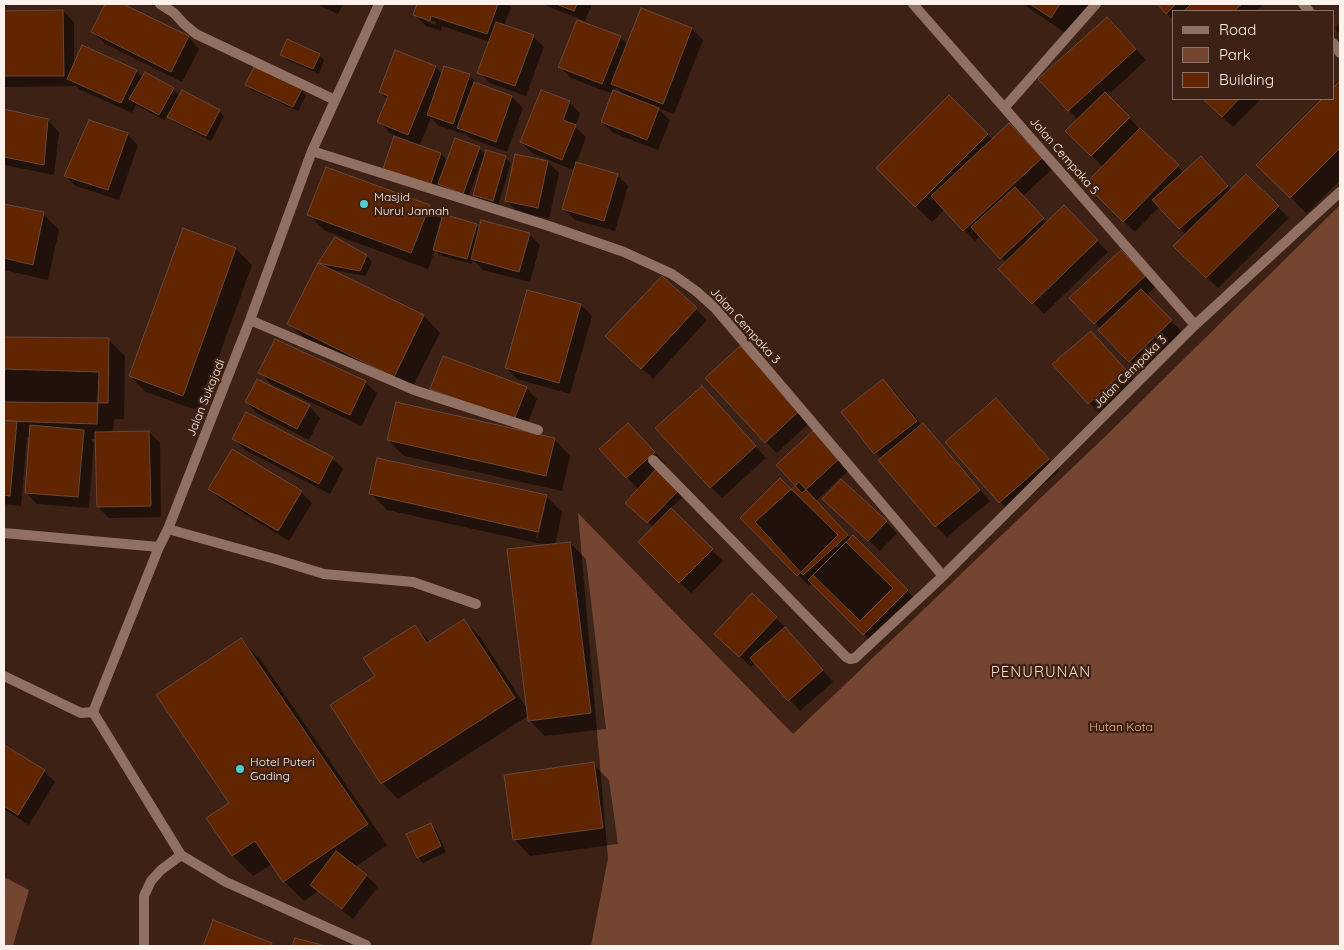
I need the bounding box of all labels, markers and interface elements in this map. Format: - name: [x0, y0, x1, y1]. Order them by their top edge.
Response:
- legend: [1172, 10, 1334, 100]
- text: Road: [1219, 20, 1256, 39]
- text: Park: [1219, 45, 1251, 64]
- text: Building: [1219, 70, 1274, 89]
- street label: Jalan Cempaka 5: [1026, 114, 1102, 198]
- place label: Masjid Nurul Jannah: [374, 190, 449, 218]
- marker: Masjid Nurul Jannah: [358, 198, 370, 210]
- street label: Jalan Cempaka 3: [707, 285, 783, 367]
- street label: Jalan Cempaka 3: [1090, 332, 1170, 412]
- street label: Jalan Sukajadi: [184, 357, 228, 439]
- district label: PENURUNAN: [990, 663, 1092, 681]
- park label: Hutan Kota: [1089, 720, 1153, 734]
- place label: Hotel Puteri Gading: [250, 755, 315, 783]
- marker: Hotel Puteri Gading: [234, 763, 246, 775]

